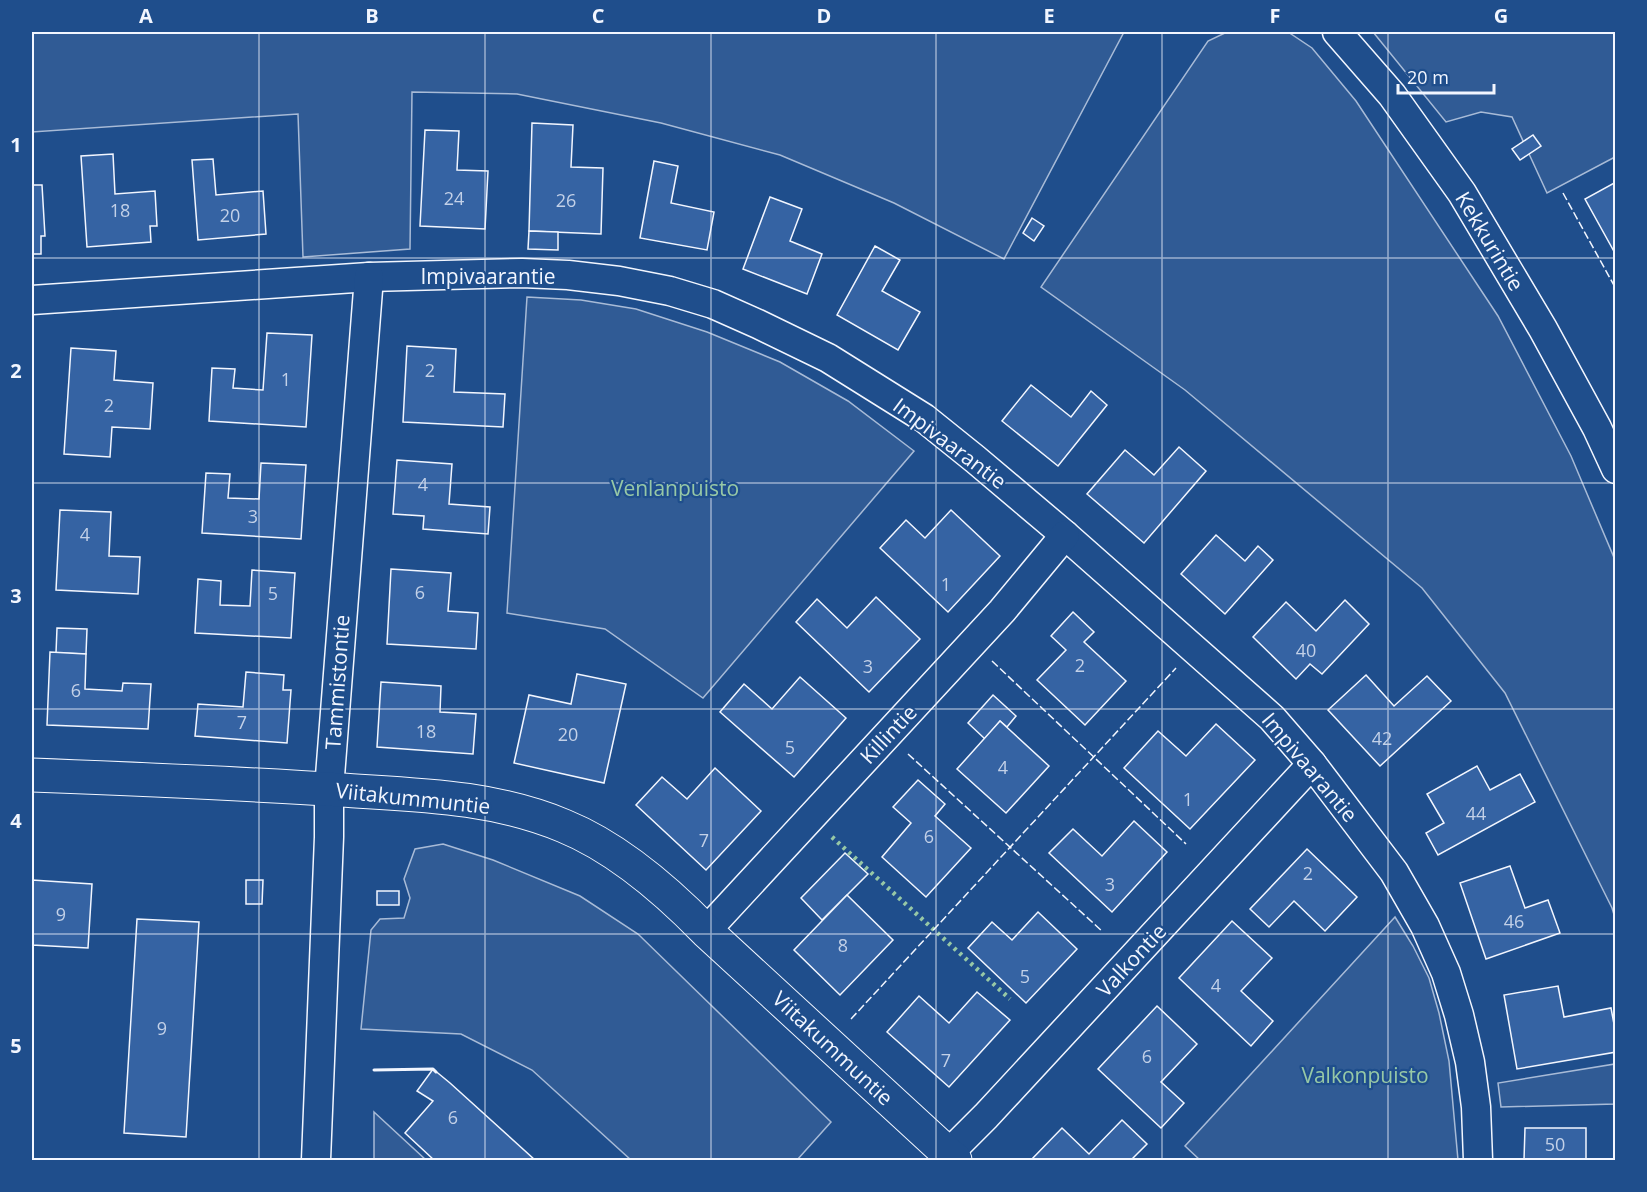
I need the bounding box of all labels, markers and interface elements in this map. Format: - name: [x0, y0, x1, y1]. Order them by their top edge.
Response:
- text: A: [139, 2, 153, 29]
- text: B: [365, 2, 379, 29]
- text: C: [592, 2, 605, 29]
- text: D: [817, 2, 831, 29]
- text: E: [1043, 2, 1055, 29]
- text: F: [1270, 2, 1280, 29]
- text: G: [1494, 2, 1508, 29]
- scale bar: [1398, 57, 1494, 95]
- text: 20 m: [1407, 65, 1449, 89]
- text: 1: [10, 131, 22, 158]
- house number: 24: [444, 186, 464, 210]
- street label: Kekkurintie: [1449, 186, 1531, 296]
- house number: 26: [556, 188, 576, 212]
- house number: 18: [110, 198, 130, 222]
- house number: 20: [220, 203, 240, 227]
- street label: Impivaarantie: [421, 262, 556, 290]
- text: 2: [10, 357, 22, 384]
- house number: 2: [425, 358, 435, 382]
- house number: 1: [281, 367, 291, 391]
- street label: Impivaarantie: [888, 391, 1012, 495]
- house number: 2: [104, 393, 114, 417]
- house number: 4: [418, 472, 428, 496]
- park label: Venlanpuisto: [611, 474, 739, 502]
- house number: 3: [248, 504, 258, 528]
- house number: 4: [80, 522, 90, 546]
- house number: 1: [941, 572, 951, 596]
- house number: 6: [415, 580, 425, 604]
- house number: 5: [268, 581, 278, 605]
- text: 3: [10, 582, 22, 609]
- street label: Tammistontie: [318, 614, 356, 750]
- house number: 40: [1296, 638, 1316, 662]
- house number: 2: [1075, 653, 1085, 677]
- house number: 3: [863, 654, 873, 678]
- house number: 6: [71, 678, 81, 702]
- street label: Killintie: [853, 698, 923, 770]
- street label: Impivaarantie: [1256, 706, 1364, 828]
- house number: 7: [237, 710, 247, 734]
- house number: 18: [416, 719, 436, 743]
- house number: 20: [558, 722, 578, 746]
- house number: 42: [1372, 726, 1392, 750]
- house number: 5: [785, 735, 795, 759]
- house number: 4: [998, 755, 1008, 779]
- street label: Viitakummuntie: [334, 776, 492, 820]
- house number: 1: [1183, 787, 1193, 811]
- house number: 44: [1466, 801, 1486, 825]
- text: 4: [10, 807, 22, 834]
- house number: 6: [924, 824, 934, 848]
- house number: 7: [699, 828, 709, 852]
- house number: 2: [1303, 861, 1313, 885]
- house number: 3: [1105, 872, 1115, 896]
- house number: 9: [56, 902, 66, 926]
- house number: 46: [1504, 909, 1524, 933]
- street label: Valkontie: [1090, 917, 1172, 1003]
- house number: 8: [838, 933, 848, 957]
- house number: 5: [1020, 964, 1030, 988]
- house number: 4: [1211, 973, 1221, 997]
- street label: Viitakummuntie: [767, 985, 899, 1111]
- house number: 9: [157, 1016, 167, 1040]
- text: 5: [10, 1032, 22, 1059]
- house number: 6: [1142, 1044, 1152, 1068]
- house number: 7: [941, 1048, 951, 1072]
- park label: Valkonpuisto: [1301, 1061, 1429, 1089]
- house number: 6: [448, 1105, 458, 1129]
- house number: 50: [1545, 1132, 1565, 1156]

